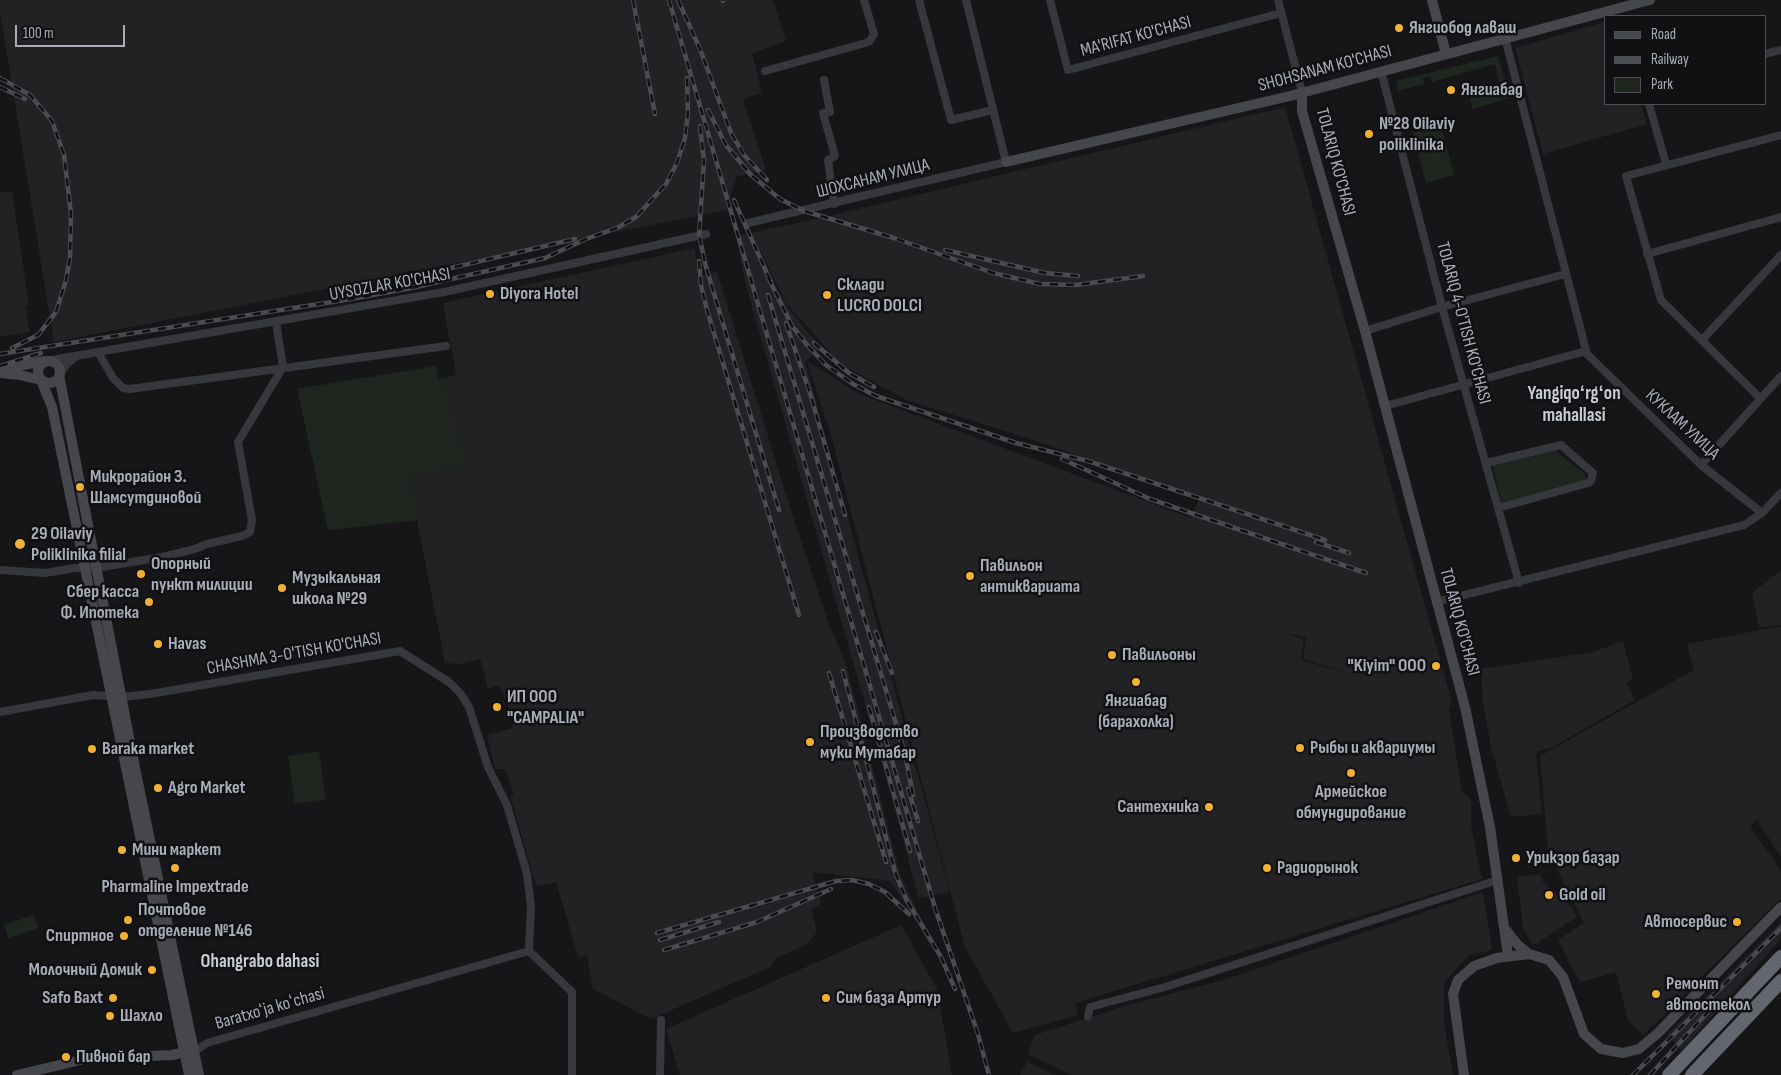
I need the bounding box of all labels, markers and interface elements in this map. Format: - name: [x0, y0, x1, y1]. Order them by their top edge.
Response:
- street label: MA'RIFAT KO'CHASI: [1078, 12, 1194, 62]
- scale bar: [18, 15, 128, 47]
- legend: [1604, 15, 1766, 105]
- place label: Янгиобод лаваш: [1409, 17, 1516, 39]
- marker: Янгиобод лаваш: [1393, 22, 1405, 34]
- text: 100 m: [23, 24, 54, 43]
- text: Road: [1651, 25, 1676, 44]
- street label: SHOHSANAM KO'CHASI: [1256, 41, 1394, 97]
- text: Railway: [1651, 50, 1689, 69]
- text: Park: [1651, 75, 1673, 94]
- place label: Янгиабад: [1461, 79, 1523, 101]
- marker: Янгиабад: [1445, 84, 1457, 96]
- street label: TOLARIQ KO'CHASI: [1310, 106, 1360, 218]
- place label: №28 Oilaviy poliklinika: [1379, 113, 1455, 156]
- marker: №28 Oilaviy poliklinika: [1363, 128, 1375, 140]
- street label: ШОХСАНАМ УЛИЦА: [814, 155, 932, 203]
- street label: TOLARIQ 4-O'TISH KO'CHASI: [1431, 239, 1495, 407]
- street label: UYSOZLAR KO'CHASI: [328, 264, 452, 306]
- place label: Склади LUCRO DOLCI: [837, 274, 922, 316]
- place label: Diyora Hotel: [500, 283, 578, 305]
- marker: Diyora Hotel: [484, 288, 496, 300]
- marker: Склади LUCRO DOLCI: [821, 289, 833, 301]
- district label: Yangiqoʻrgʻon mahallasi: [1527, 383, 1621, 427]
- street label: КУКЛАМ УЛИЦА: [1640, 385, 1724, 465]
- place label: Микрорайон З. Шамсутдиновой: [90, 466, 201, 508]
- marker: Микрорайон З. Шамсутдиновой: [74, 481, 86, 493]
- place label: 29 Oilaviy Poliklinika filial: [31, 523, 126, 566]
- marker: 29 Oilaviy Poliklinika filial: [13, 537, 27, 551]
- place label: Опорный пункт милиции: [151, 553, 253, 596]
- place label: Павильон антиквариата: [980, 555, 1080, 598]
- street label: TOLARIQ KO'CHASI: [1434, 566, 1484, 678]
- place label: Музыкальная школа №29: [292, 567, 381, 610]
- marker: Опорный пункт милиции: [135, 568, 147, 580]
- marker: Павильон антиквариата: [964, 570, 976, 582]
- place label: Сбер касса Ф. Ипотека: [61, 581, 139, 624]
- marker: Музыкальная школа №29: [276, 582, 288, 594]
- marker: Сбер касса Ф. Ипотека: [143, 596, 155, 608]
- street label: CHASHMA 3-O'TISH KO'CHASI: [205, 628, 383, 680]
- place label: Havas: [168, 633, 206, 655]
- marker: Havas: [152, 638, 164, 650]
- place label: Павильоны: [1122, 644, 1196, 666]
- marker: Павильоны: [1106, 649, 1118, 661]
- place label: "Kiyim" ООО: [1348, 655, 1426, 677]
- marker: "Kiyim" ООО: [1430, 660, 1442, 672]
- marker: Янгиабад (барахолка): [1130, 676, 1142, 688]
- place label: ИП ООО "CAMPALIA": [507, 686, 584, 729]
- place label: Янгиабад (барахолка): [1098, 690, 1174, 732]
- marker: ИП ООО "CAMPALIA": [491, 701, 503, 713]
- place label: Производство муки Мутабар: [820, 721, 919, 764]
- marker: Производство муки Мутабар: [804, 736, 816, 748]
- place label: Рыбы и аквариумы: [1310, 737, 1435, 759]
- place label: Baraka market: [102, 738, 194, 760]
- marker: Рыбы и аквариумы: [1294, 742, 1306, 754]
- marker: Baraka market: [86, 743, 98, 755]
- marker: Армейское обмундирование: [1345, 767, 1357, 779]
- place label: Agro Market: [168, 777, 245, 799]
- place label: Армейское обмундирование: [1296, 781, 1406, 824]
- marker: Agro Market: [152, 782, 164, 794]
- place label: Сантехника: [1117, 796, 1199, 818]
- marker: Сантехника: [1203, 801, 1215, 813]
- place label: Мини маркет: [132, 839, 221, 861]
- marker: Мини маркет: [116, 844, 128, 856]
- place label: Урикзор базар: [1526, 847, 1620, 869]
- marker: Урикзор базар: [1510, 852, 1522, 864]
- place label: Радиорынок: [1277, 857, 1358, 879]
- marker: Pharmaline Impextrade: [169, 862, 181, 874]
- marker: Радиорынок: [1261, 862, 1273, 874]
- place label: Pharmaline Impextrade: [101, 876, 249, 898]
- place label: Gold oil: [1559, 884, 1606, 906]
- marker: Gold oil: [1543, 889, 1555, 901]
- place label: Почтовое отделение №146: [138, 899, 252, 942]
- place label: Автосервис: [1645, 911, 1727, 933]
- marker: Почтовое отделение №146: [122, 914, 134, 926]
- marker: Автосервис: [1731, 916, 1743, 928]
- place label: Спиртное: [46, 925, 114, 947]
- marker: Спиртное: [118, 930, 130, 942]
- district label: Ohangrabo dahasi: [201, 951, 319, 973]
- place label: Молочный Домик: [29, 959, 142, 981]
- marker: Молочный Домик: [146, 964, 158, 976]
- place label: Ремонт автостекол: [1666, 973, 1750, 1016]
- street label: Baratxoʻja koʻchasi: [213, 983, 327, 1035]
- place label: Safo Baxt: [42, 987, 103, 1009]
- place label: Сим база Артур: [836, 987, 941, 1009]
- marker: Ремонт автостекол: [1650, 988, 1662, 1000]
- marker: Safo Baxt: [107, 992, 119, 1004]
- marker: Сим база Артур: [820, 992, 832, 1004]
- place label: Шахло: [120, 1005, 163, 1027]
- marker: Шахло: [104, 1010, 116, 1022]
- place label: Пивной бар: [76, 1046, 151, 1068]
- marker: Пивной бар: [60, 1051, 72, 1063]

